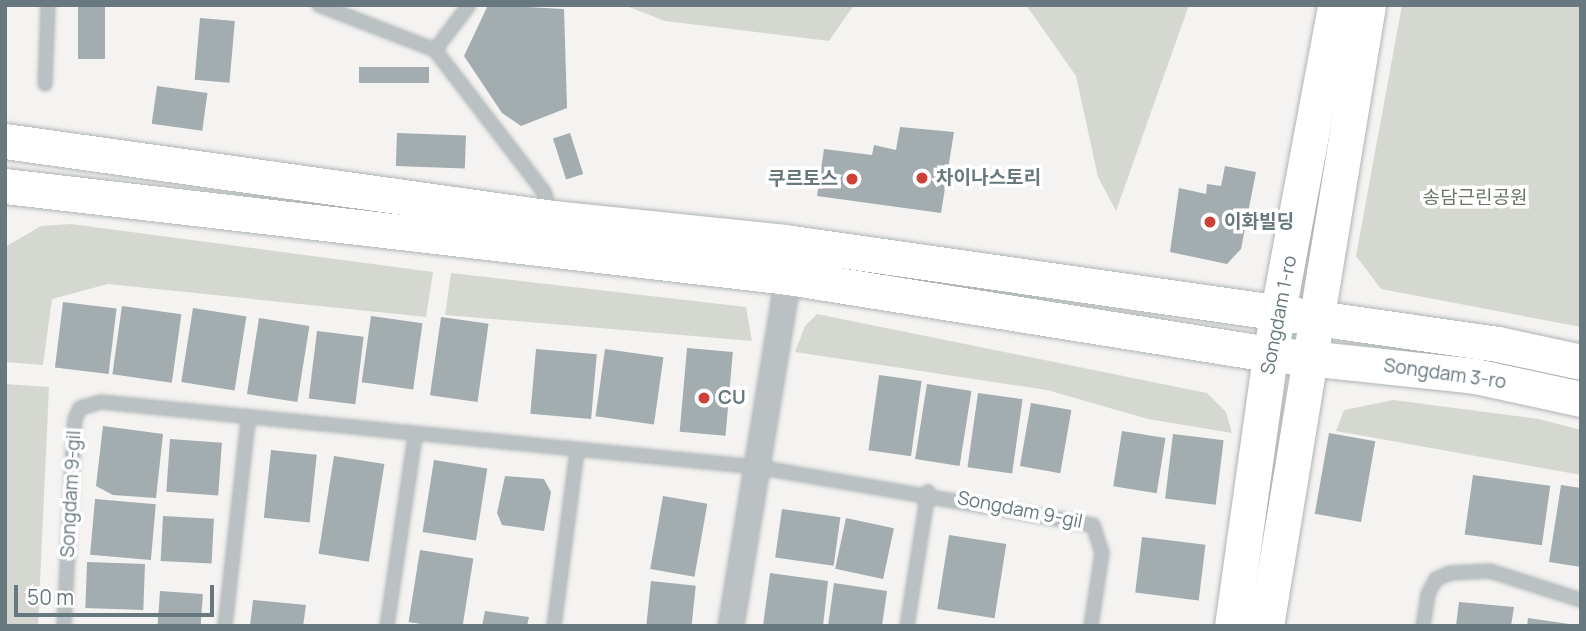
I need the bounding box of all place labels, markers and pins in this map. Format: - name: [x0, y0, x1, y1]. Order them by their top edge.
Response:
- place label: 차이나스토리: [936, 167, 1041, 189]
- place label: 쿠르토스: [768, 168, 838, 190]
- marker: 차이나스토리: [914, 170, 930, 186]
- marker: 쿠르토스: [844, 171, 860, 187]
- place label: 이화빌딩: [1224, 211, 1294, 233]
- marker: 이화빌딩: [1202, 214, 1218, 230]
- place label: CU: [718, 387, 746, 409]
- marker: CU: [696, 390, 712, 406]

